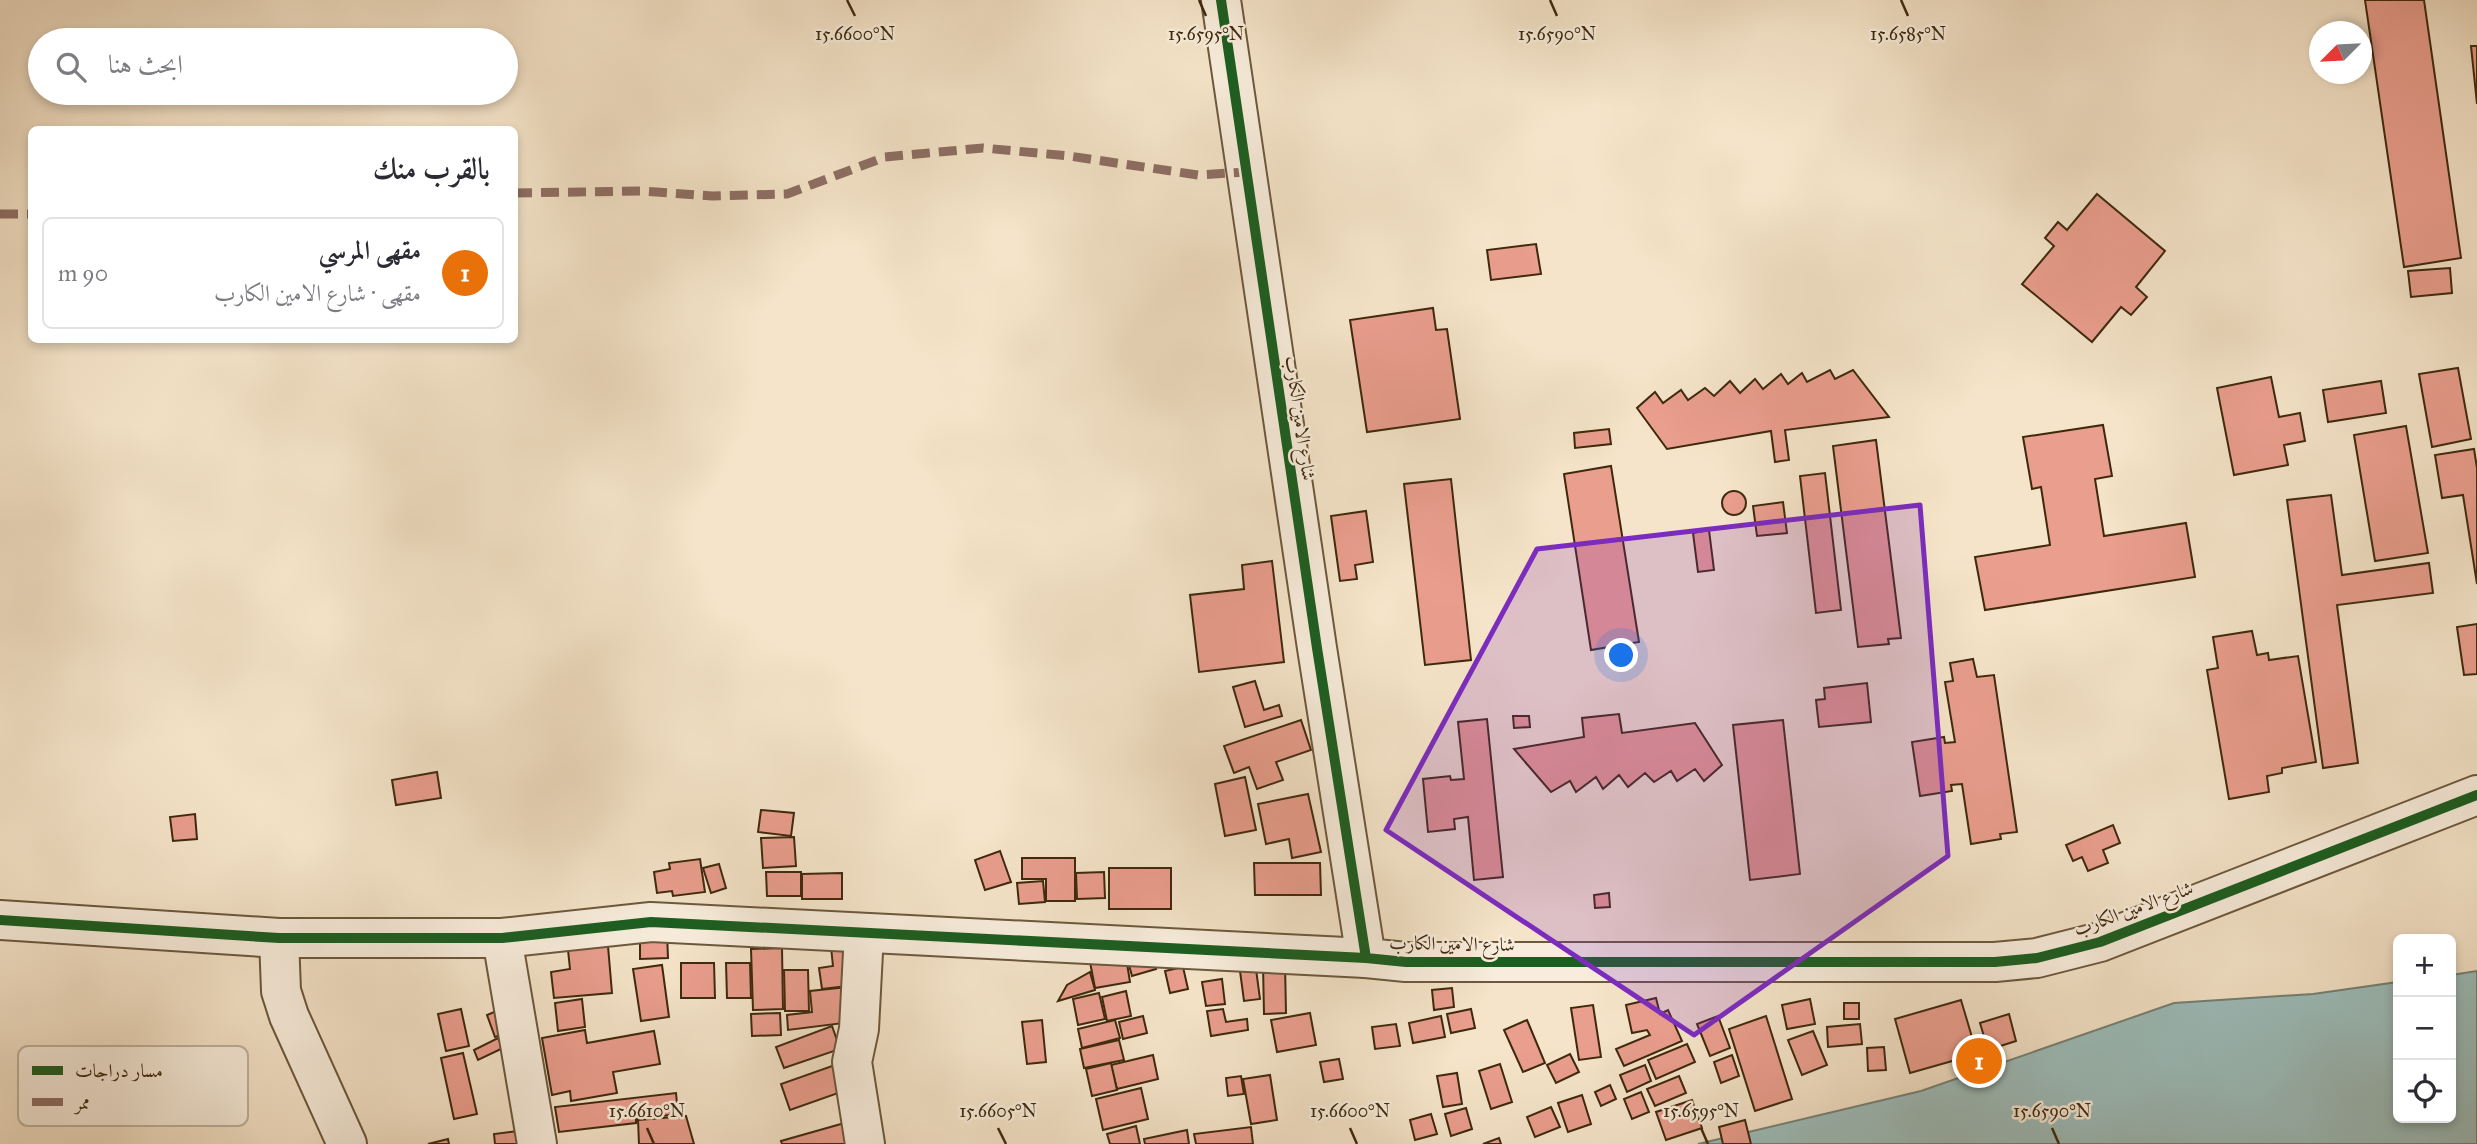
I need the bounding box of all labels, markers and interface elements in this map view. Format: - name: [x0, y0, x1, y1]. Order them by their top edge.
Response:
- north arrow: [2309, 21, 2372, 84]
- text: 15.6600°N: [815, 23, 895, 45]
- text: 15.6595°N: [1168, 23, 1244, 45]
- text: 15.6590°N: [1518, 23, 1596, 45]
- text: 15.6585°N: [1870, 23, 1946, 45]
- search box: [28, 28, 518, 105]
- icon: search: [52, 48, 90, 86]
- text: ابحث هنا: [108, 48, 183, 80]
- text: بالقرب منك: [373, 151, 490, 187]
- text: مقهى المرسي: [318, 234, 421, 266]
- text: 90 m: [58, 259, 108, 287]
- text: 1: [460, 259, 470, 287]
- text: مقهى · شارع الامين الكارب: [214, 279, 421, 307]
- street label: شارع الامين الكارب: [1276, 354, 1321, 482]
- your location: [1604, 638, 1638, 672]
- street label: شارع الامين الكارب: [2070, 876, 2197, 945]
- street label: شارع الامين الكارب: [1389, 931, 1515, 960]
- map controls: [2393, 934, 2456, 1123]
- button: +: [2393, 934, 2456, 997]
- button: −: [2393, 997, 2456, 1060]
- pin: 1: [1956, 1035, 2002, 1087]
- legend: [18, 1046, 248, 1126]
- text: مسار دراجات: [75, 1059, 163, 1082]
- button: locate: [2393, 1060, 2456, 1123]
- text: ممر: [73, 1091, 90, 1115]
- text: 15.6610°N: [609, 1100, 685, 1122]
- text: 15.6605°N: [959, 1100, 1037, 1122]
- text: 15.6600°N: [1310, 1100, 1390, 1122]
- text: 15.6595°N: [1663, 1100, 1739, 1122]
- text: 15.6590°N: [2013, 1100, 2091, 1122]

